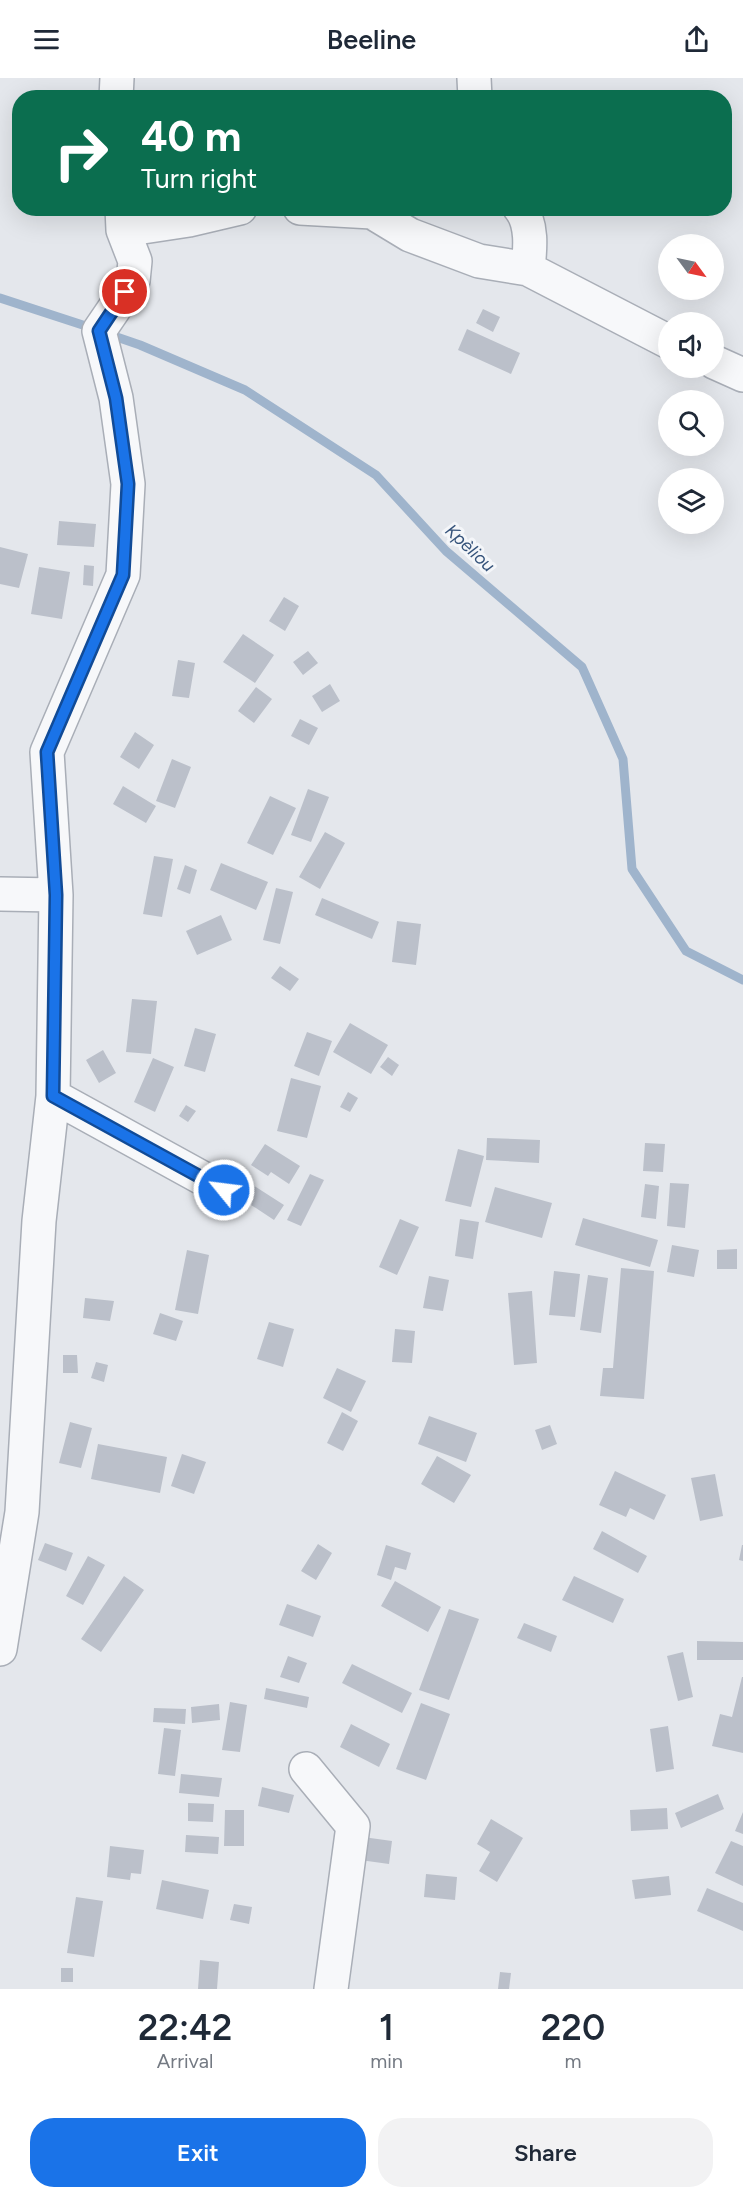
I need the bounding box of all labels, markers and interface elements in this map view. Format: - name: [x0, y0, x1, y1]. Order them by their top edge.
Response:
- icon: menu: [30, 23, 63, 56]
- text: Beeline: [327, 23, 416, 56]
- icon: share: [680, 23, 713, 56]
- text: 40 m: [141, 111, 241, 162]
- icon: right: [42, 114, 120, 192]
- text: Turn right: [141, 162, 257, 195]
- north arrow: [658, 234, 724, 300]
- map controls: [658, 234, 724, 534]
- pin: [99, 266, 150, 317]
- icon: arrive: [108, 275, 141, 308]
- button: sound: [658, 312, 724, 378]
- button: search: [658, 390, 724, 456]
- button: layers: [658, 468, 724, 534]
- water label: Kpèliou: [441, 519, 499, 577]
- position arrow: [192, 1158, 256, 1222]
- text: 22:42: [138, 2006, 232, 2049]
- text: 1: [379, 2006, 394, 2049]
- text: 220: [541, 2006, 605, 2049]
- text: Arrival: [157, 2049, 213, 2073]
- text: min: [370, 2049, 403, 2073]
- text: m: [564, 2049, 581, 2073]
- button: Exit: [30, 2118, 366, 2187]
- button: Share: [378, 2118, 713, 2187]

